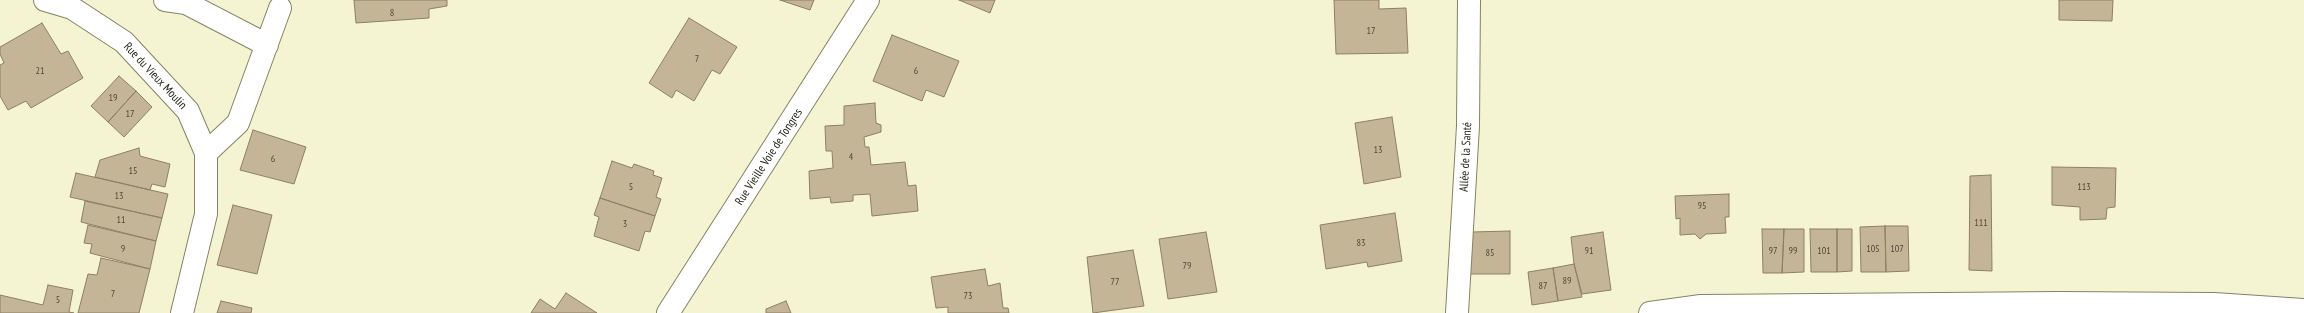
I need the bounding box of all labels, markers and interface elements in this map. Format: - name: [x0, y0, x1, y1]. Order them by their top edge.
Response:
- house number: 8: [390, 7, 394, 19]
- house number: 17: [1367, 25, 1375, 37]
- street label: Rue du Vieux Moulin: [120, 40, 190, 112]
- house number: 7: [695, 53, 699, 65]
- house number: 21: [36, 65, 44, 77]
- house number: 6: [914, 65, 918, 77]
- house number: 19: [109, 92, 117, 104]
- street label: Rue Vieille Voie de Tongres: [732, 106, 806, 208]
- house number: 17: [126, 108, 134, 120]
- street label: Allée de la Santé: [1457, 122, 1475, 192]
- house number: 13: [1374, 144, 1382, 156]
- house number: 4: [849, 151, 853, 163]
- house number: 6: [271, 153, 275, 165]
- house number: 15: [129, 165, 137, 177]
- house number: 5: [629, 181, 633, 193]
- house number: 113: [2077, 181, 2091, 193]
- house number: 13: [115, 190, 123, 202]
- house number: 95: [1698, 200, 1706, 212]
- house number: 11: [117, 214, 125, 226]
- house number: 111: [1974, 217, 1988, 229]
- house number: 3: [623, 218, 627, 230]
- house number: 83: [1357, 237, 1365, 249]
- house number: 9: [121, 243, 125, 255]
- house number: 105: [1866, 243, 1880, 255]
- house number: 107: [1890, 243, 1904, 255]
- house number: 91: [1585, 245, 1593, 257]
- house number: 97: [1769, 245, 1777, 257]
- house number: 99: [1789, 245, 1797, 257]
- house number: 101: [1817, 245, 1831, 257]
- house number: 85: [1486, 247, 1494, 259]
- house number: 79: [1183, 260, 1191, 272]
- house number: 89: [1563, 275, 1571, 287]
- house number: 77: [1111, 276, 1119, 288]
- house number: 87: [1539, 280, 1547, 292]
- house number: 7: [111, 288, 115, 300]
- house number: 73: [964, 290, 972, 302]
- house number: 5: [56, 294, 60, 306]

